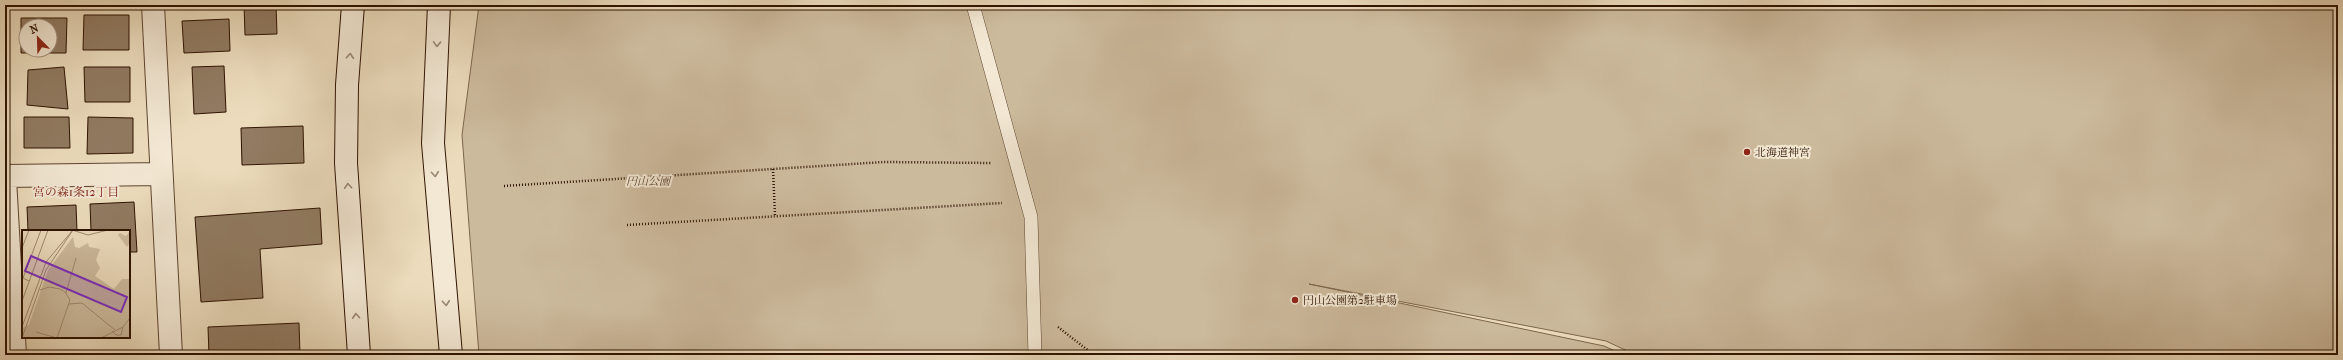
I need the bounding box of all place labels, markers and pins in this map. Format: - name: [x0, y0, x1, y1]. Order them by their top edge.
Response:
- place label: 北海道神宮: [1755, 146, 1810, 159]
- marker: 北海道神宮: [1742, 147, 1752, 157]
- place label: 円山公園第2駐車場: [1303, 294, 1397, 307]
- marker: 円山公園第2駐車場: [1290, 295, 1300, 305]

